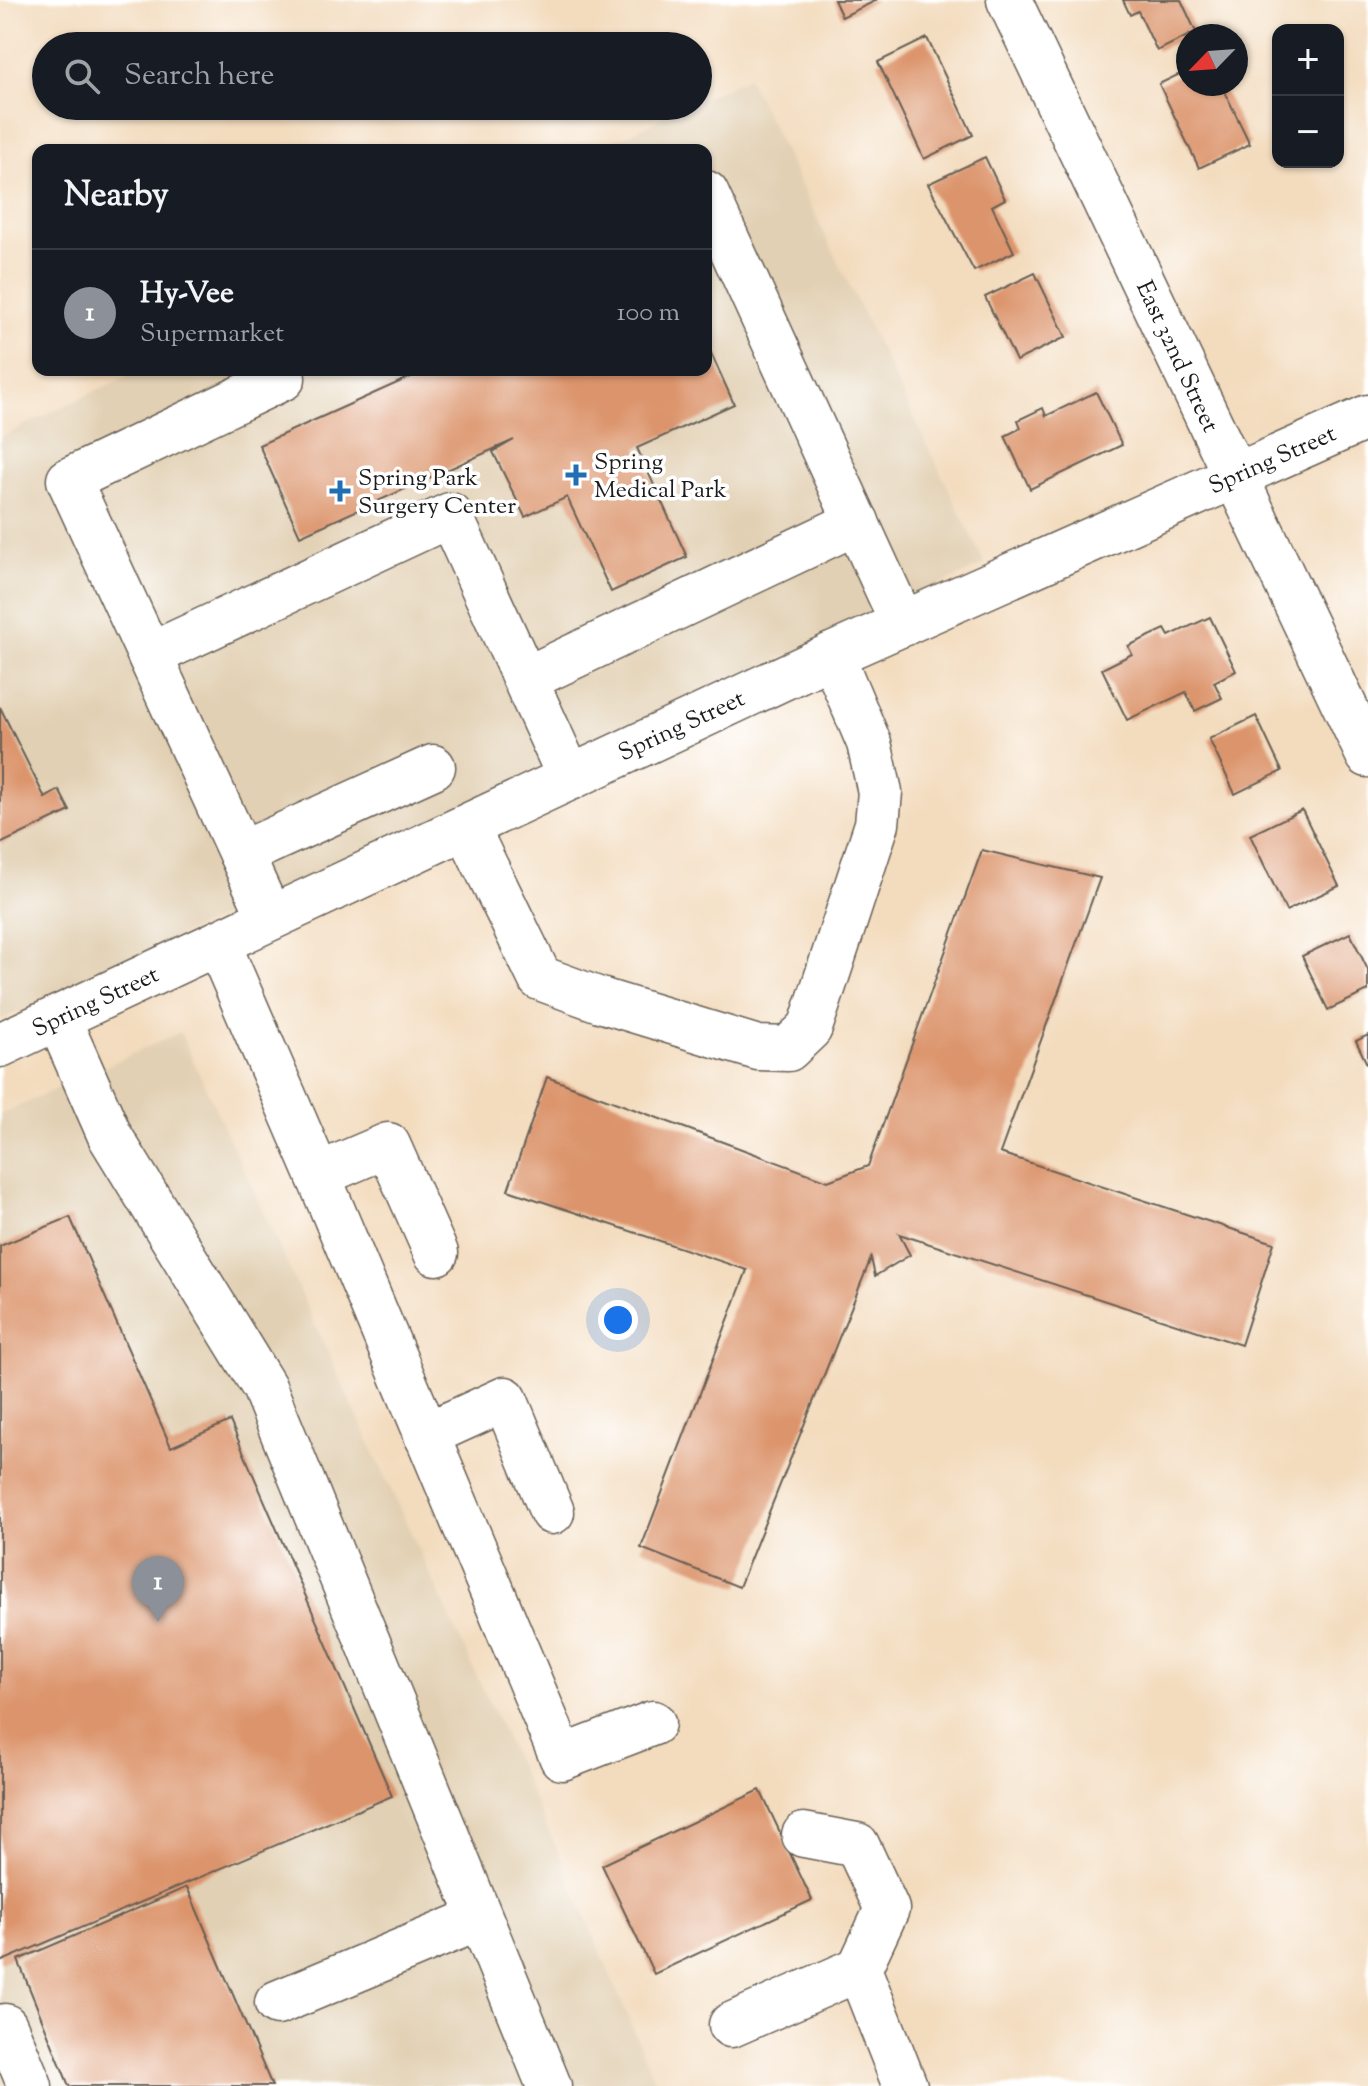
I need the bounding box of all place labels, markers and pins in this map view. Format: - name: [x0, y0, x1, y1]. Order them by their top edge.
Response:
- place label: Spring Medical Park: [594, 446, 727, 508]
- place label: Spring Park Surgery Center: [358, 462, 516, 524]
- marker: Spring Medical Park: [565, 464, 587, 486]
- marker: Spring Park Surgery Center: [329, 480, 351, 502]
- pin: 1: [132, 1556, 184, 1622]

